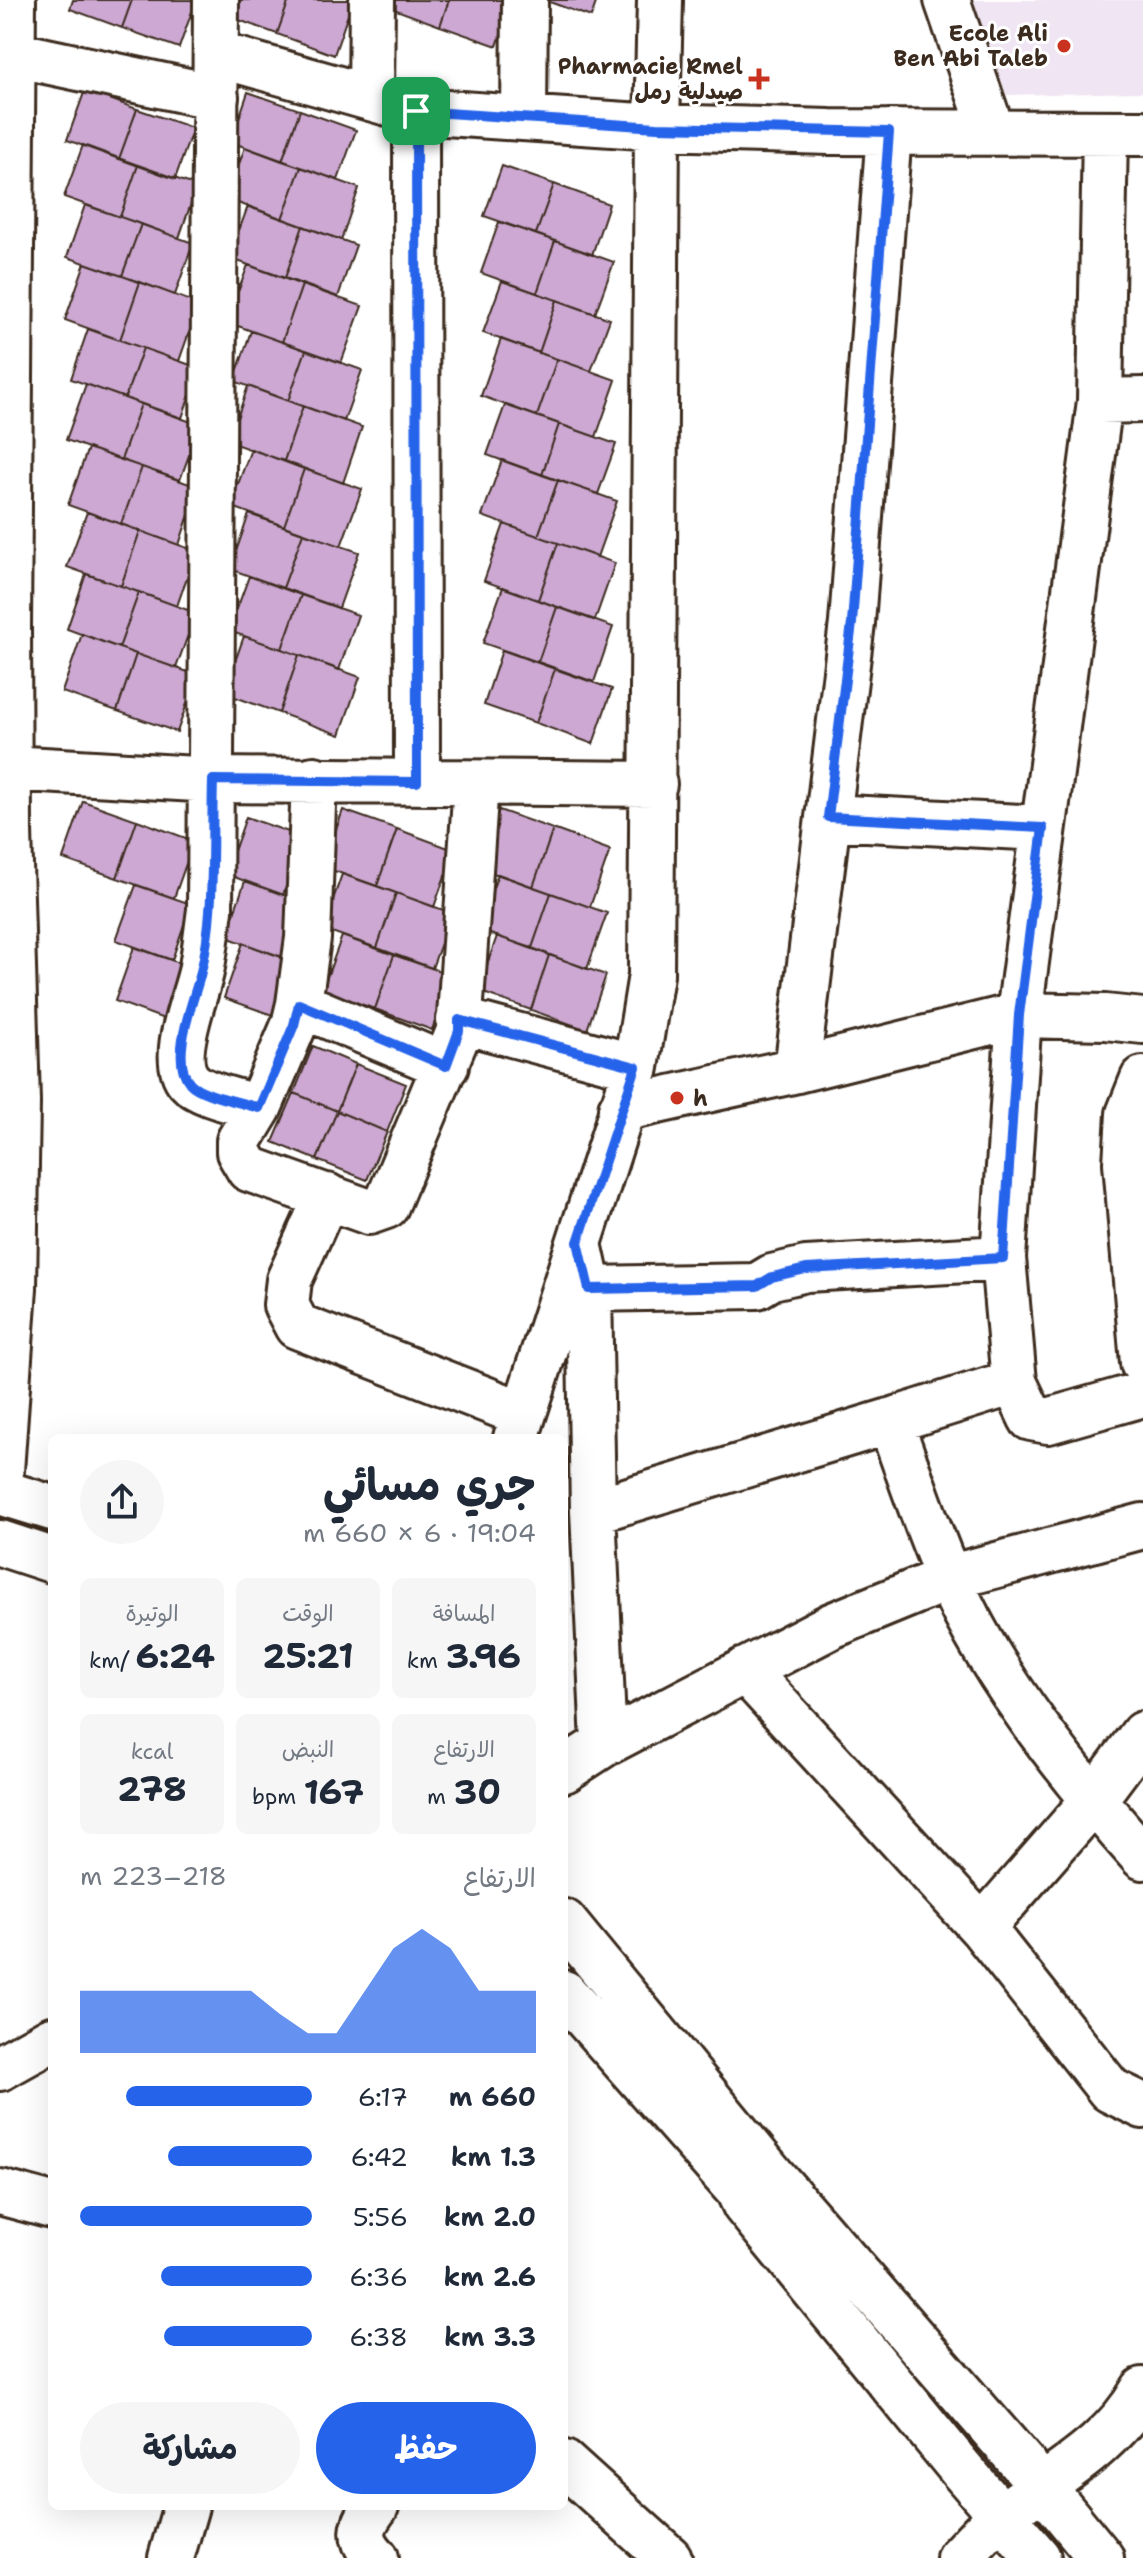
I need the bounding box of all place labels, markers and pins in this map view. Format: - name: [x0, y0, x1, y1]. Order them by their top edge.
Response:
- place label: Ecole Ali Ben Abi Taleb: [894, 19, 1048, 73]
- marker: Ecole Ali Ben Abi Taleb: [1055, 37, 1073, 55]
- place label: Pharmacie Rmel صيدلية رمل: [558, 52, 743, 106]
- marker: Pharmacie Rmel صيدلية رمل: [750, 70, 768, 88]
- pin: [382, 77, 450, 145]
- place label: h: [693, 1084, 708, 1113]
- marker: h: [668, 1089, 686, 1107]

